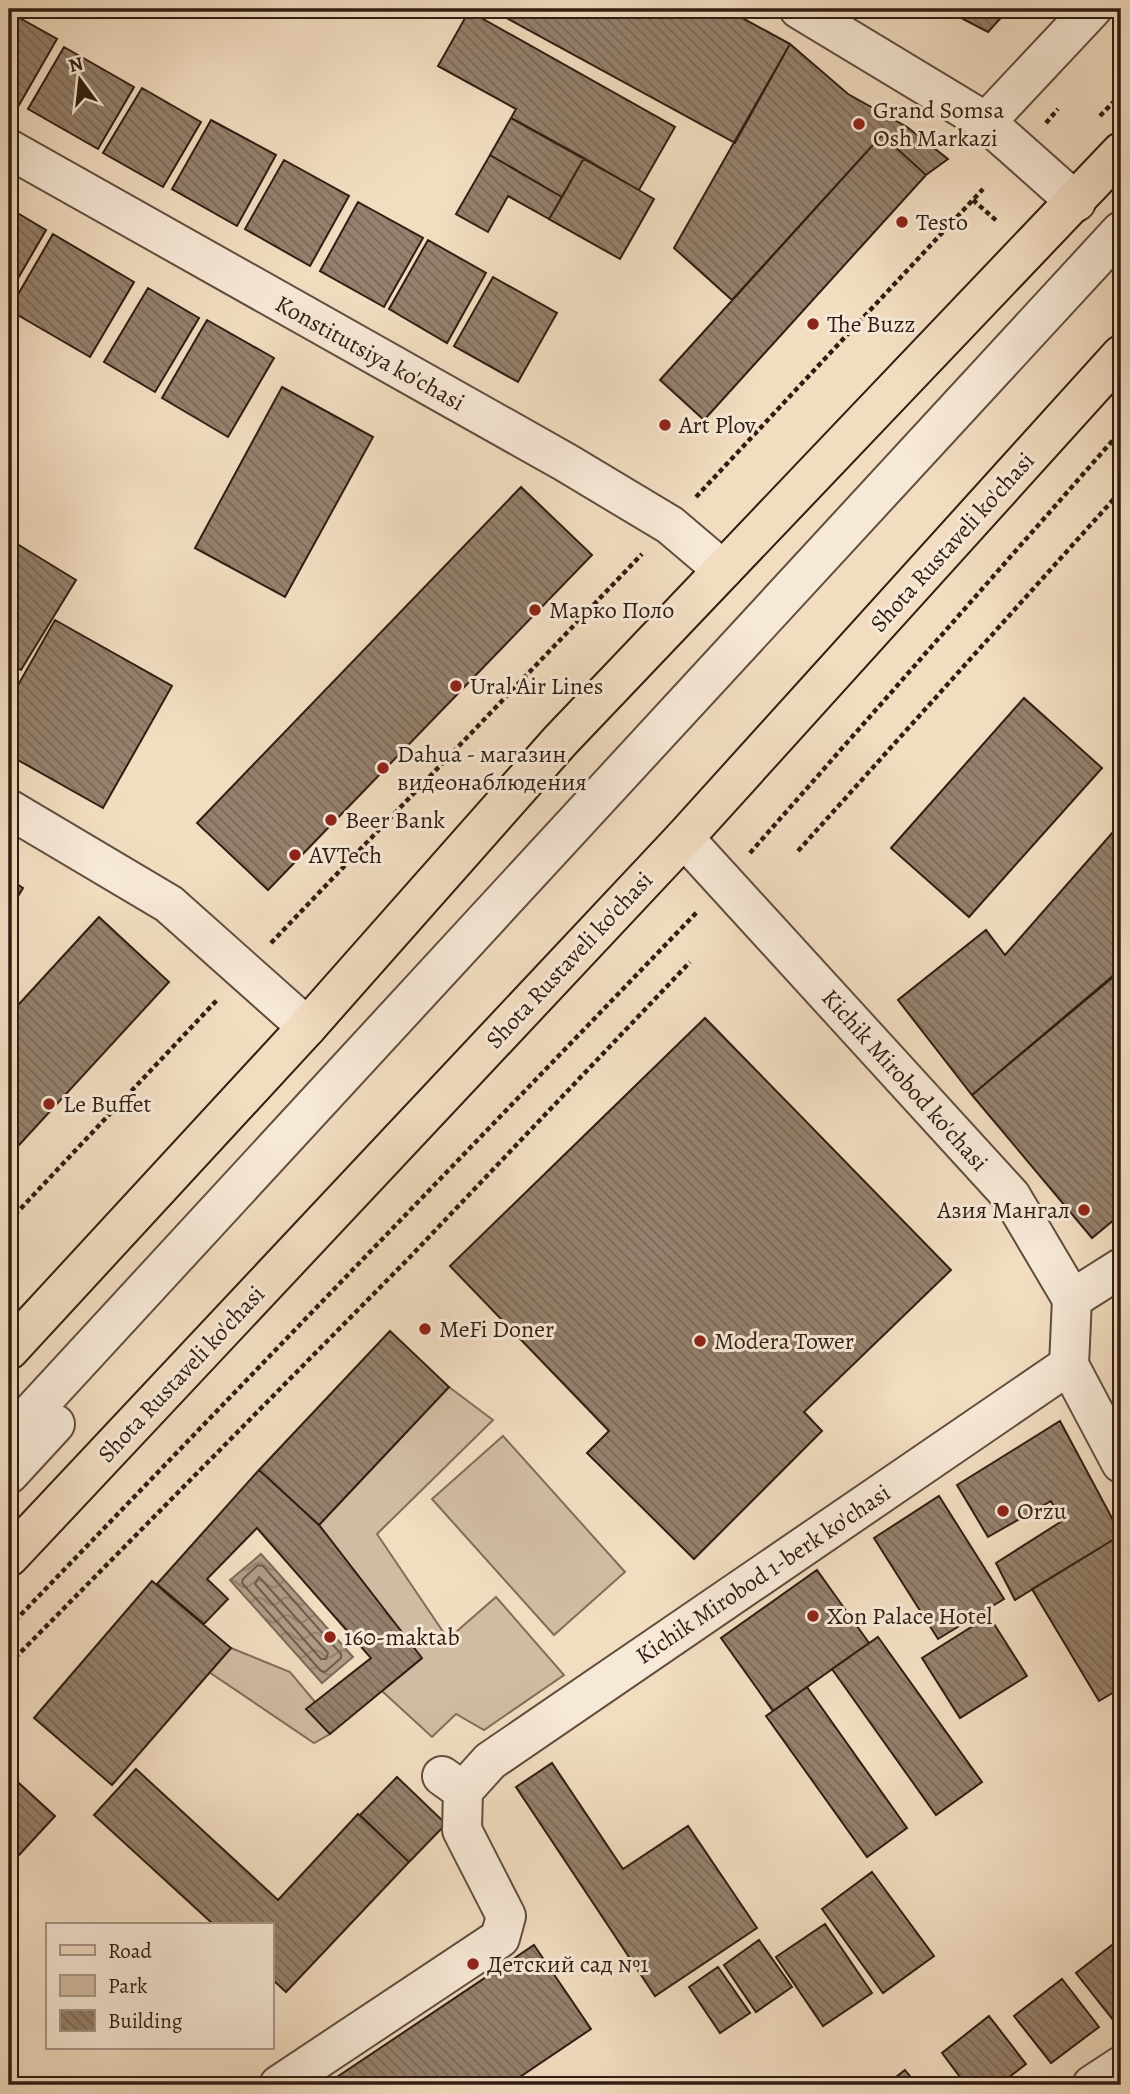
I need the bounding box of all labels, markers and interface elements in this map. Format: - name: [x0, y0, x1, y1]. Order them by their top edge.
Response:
- north arrow: [46, 46, 116, 116]
- text: N: [66, 50, 86, 79]
- place label: Grand Somsa Osh Markazi: [873, 94, 1005, 154]
- marker: Grand Somsa Osh Markazi: [851, 116, 867, 132]
- place label: Testo: [916, 206, 968, 238]
- marker: Testo: [894, 214, 910, 230]
- street label: Konstitutsiya ko'chasi: [269, 288, 471, 418]
- place label: The Buzz: [827, 308, 916, 340]
- marker: The Buzz: [805, 316, 821, 332]
- place label: Art Plov: [678, 409, 756, 441]
- marker: Art Plov: [657, 417, 673, 433]
- street label: Shota Rustaveli ko'chasi: [863, 445, 1041, 639]
- place label: Марко Поло: [549, 594, 674, 626]
- marker: Марко Поло: [527, 602, 543, 618]
- place label: Ural Air Lines: [470, 670, 603, 702]
- marker: Ural Air Lines: [448, 678, 464, 694]
- place label: Dahua - магазин видеонаблюдения: [397, 738, 587, 798]
- marker: Dahua - магазин видеонаблюдения: [375, 760, 391, 776]
- place label: Beer Bank: [345, 804, 445, 836]
- marker: Beer Bank: [323, 812, 339, 828]
- place label: AVTech: [308, 839, 382, 871]
- marker: AVTech: [287, 847, 303, 863]
- street label: Shota Rustaveli ko'chasi: [478, 864, 660, 1056]
- street label: Kichik Mirobod ko'chasi: [815, 982, 995, 1178]
- place label: Le Buffet: [63, 1088, 151, 1120]
- marker: Le Buffet: [41, 1096, 57, 1112]
- place label: Азия Мангал: [936, 1194, 1070, 1226]
- marker: Азия Мангал: [1076, 1202, 1092, 1218]
- street label: Shota Rustaveli ko'chasi: [90, 1278, 272, 1470]
- place label: MeFi Doner: [439, 1313, 554, 1345]
- marker: MeFi Doner: [417, 1321, 433, 1337]
- place label: Modera Tower: [714, 1325, 854, 1357]
- marker: Modera Tower: [692, 1333, 708, 1349]
- street label: Kichik Mirobod 1-berk ko'chasi: [629, 1477, 897, 1671]
- place label: Orzu: [1017, 1495, 1067, 1527]
- marker: Orzu: [995, 1503, 1011, 1519]
- place label: Xon Palace Hotel: [827, 1600, 992, 1632]
- marker: Xon Palace Hotel: [805, 1608, 821, 1624]
- place label: 160-maktab: [344, 1621, 460, 1653]
- marker: 160-maktab: [322, 1629, 338, 1645]
- legend: [46, 1923, 273, 2048]
- text: Road: [108, 1937, 152, 1965]
- place label: Детский сад №1: [487, 1948, 648, 1980]
- marker: Детский сад №1: [465, 1956, 481, 1972]
- text: Park: [108, 1972, 148, 2000]
- text: Building: [108, 2007, 183, 2035]

